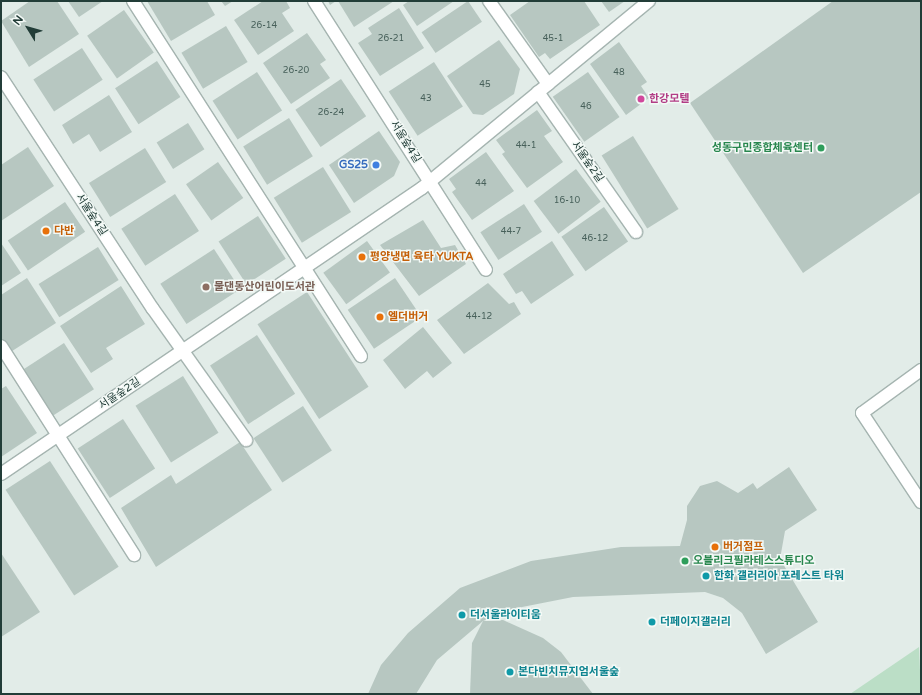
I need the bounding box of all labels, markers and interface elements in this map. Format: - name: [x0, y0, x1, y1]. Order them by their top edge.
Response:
- north arrow: [8, 8, 48, 48]
- text: N: [10, 13, 26, 28]
- house number: 26-14: [251, 21, 277, 31]
- house number: 26-21: [378, 34, 404, 44]
- house number: 45-1: [543, 34, 563, 44]
- house number: 26-20: [283, 66, 309, 76]
- house number: 48: [613, 68, 625, 78]
- house number: 45: [479, 80, 491, 90]
- place label: 한강모텔: [649, 92, 689, 106]
- house number: 43: [420, 94, 432, 104]
- marker: 한강모텔: [636, 94, 646, 104]
- house number: 46: [580, 102, 592, 112]
- house number: 26-24: [318, 108, 344, 118]
- street label: 서울숲4길: [387, 118, 423, 166]
- street label: 서울숲2길: [568, 139, 606, 185]
- house number: 44-1: [516, 141, 536, 151]
- place label: 성동구민종합체육센터: [712, 141, 813, 155]
- marker: 성동구민종합체육센터: [816, 143, 826, 153]
- place label: GS25: [339, 158, 368, 172]
- marker: GS25: [371, 160, 381, 170]
- house number: 44: [475, 179, 487, 189]
- street label: 서울숲4길: [73, 192, 109, 238]
- house number: 16-10: [554, 196, 580, 206]
- place label: 다반: [54, 224, 74, 238]
- marker: 다반: [41, 226, 51, 236]
- house number: 44-7: [501, 227, 521, 237]
- house number: 46-12: [582, 234, 608, 244]
- place label: 평양냉면 육타 YUKTA: [370, 250, 473, 264]
- marker: 평양냉면 육타 YUKTA: [357, 252, 367, 262]
- place label: 물댄동산어린이도서관: [214, 280, 315, 294]
- marker: 물댄동산어린이도서관: [201, 282, 211, 292]
- place label: 엘더버거: [388, 310, 428, 324]
- marker: 엘더버거: [375, 312, 385, 322]
- house number: 44-12: [466, 312, 492, 322]
- street label: 서울숲2길: [97, 375, 143, 413]
- place label: 버거점프: [723, 540, 763, 554]
- marker: 버거점프: [710, 542, 720, 552]
- place label: 오블리크필라테스스튜디오: [693, 554, 814, 568]
- marker: 오블리크필라테스스튜디오: [680, 556, 690, 566]
- place label: 한화 갤러리아 포레스트 타워: [714, 569, 844, 583]
- marker: 한화 갤러리아 포레스트 타워: [701, 571, 711, 581]
- place label: 더서울라이티움: [470, 608, 541, 622]
- marker: 더서울라이티움: [457, 610, 467, 620]
- place label: 더페이지갤러리: [660, 615, 731, 629]
- marker: 더페이지갤러리: [647, 617, 657, 627]
- place label: 본다빈치뮤지엄서울숲: [518, 665, 619, 679]
- marker: 본다빈치뮤지엄서울숲: [505, 667, 515, 677]

